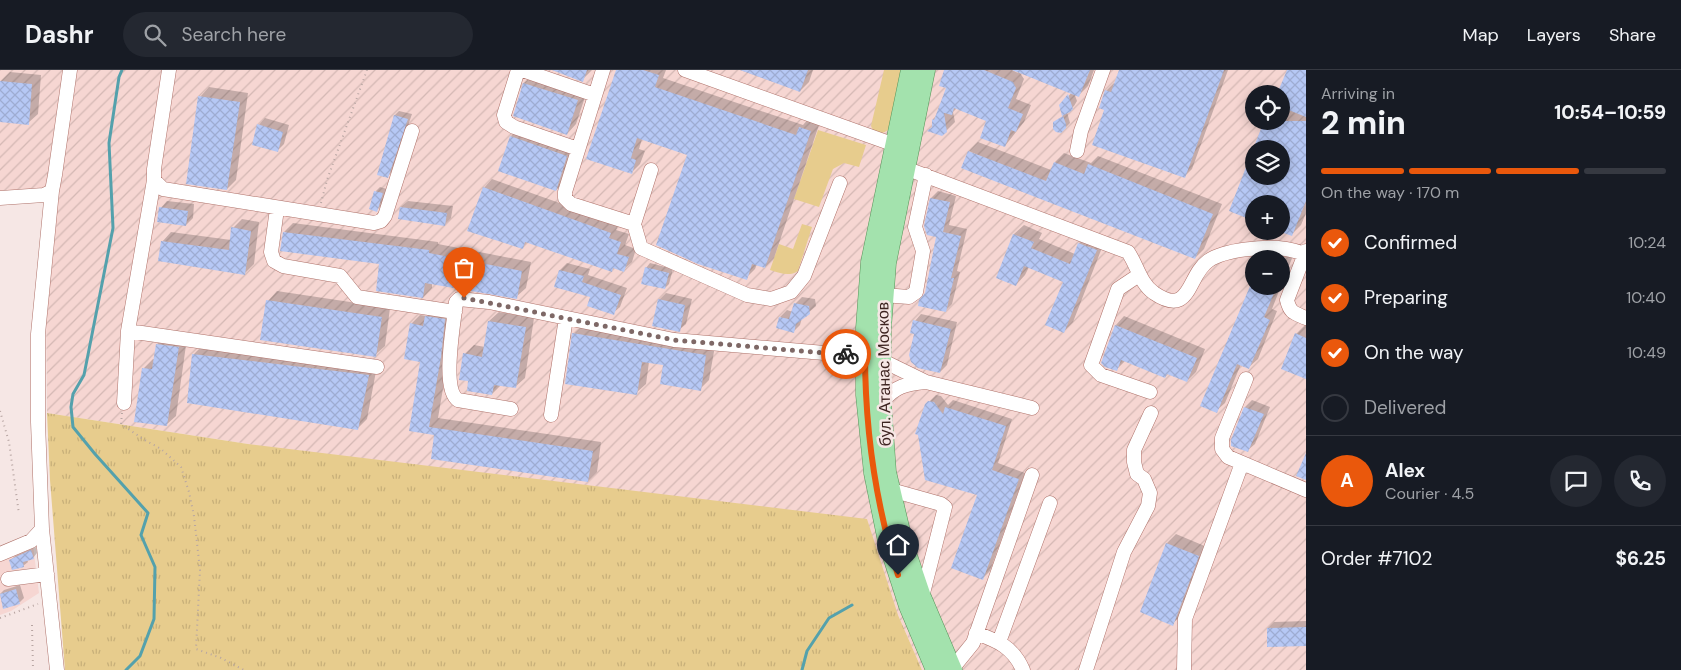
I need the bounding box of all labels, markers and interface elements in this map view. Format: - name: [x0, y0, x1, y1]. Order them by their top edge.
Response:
- search box: [123, 12, 473, 57]
- text: Dashr: [25, 19, 93, 50]
- icon: search: [141, 21, 169, 49]
- text: Search here: [181, 22, 286, 47]
- text: Map: [1463, 23, 1499, 47]
- text: Layers: [1527, 23, 1581, 47]
- text: Share: [1609, 23, 1656, 47]
- text: Arriving in: [1321, 83, 1395, 104]
- map controls: [1245, 85, 1290, 295]
- button: locate: [1245, 85, 1290, 130]
- text: 10:54–10:59: [1554, 100, 1666, 125]
- text: 2 min: [1321, 102, 1406, 144]
- button: layers: [1245, 140, 1290, 185]
- text: On the way · 170 m: [1321, 182, 1459, 203]
- button: +: [1245, 195, 1290, 240]
- icon: check: [1321, 229, 1349, 257]
- text: Confirmed: [1364, 230, 1457, 255]
- text: 10:24: [1628, 232, 1666, 253]
- pin: [443, 247, 485, 298]
- button: −: [1245, 250, 1290, 295]
- icon: bag: [450, 254, 478, 282]
- icon: check: [1321, 284, 1349, 312]
- text: Preparing: [1364, 285, 1448, 310]
- text: 10:40: [1626, 287, 1666, 308]
- street label: бул. Атанас Москов: [872, 302, 896, 446]
- courier: [821, 329, 871, 379]
- icon: check: [1321, 339, 1349, 367]
- icon: bike: [832, 340, 860, 368]
- text: On the way: [1364, 340, 1464, 365]
- text: 10:49: [1627, 342, 1666, 363]
- text: Delivered: [1364, 395, 1446, 420]
- button: chat: [1550, 455, 1602, 507]
- button: phone: [1614, 455, 1666, 507]
- text: Alex: [1385, 458, 1425, 483]
- text: A: [1340, 468, 1354, 493]
- text: Courier · 4.5: [1385, 483, 1474, 504]
- pin: [877, 524, 919, 575]
- icon: home: [884, 531, 912, 559]
- text: Order #7102: [1321, 546, 1432, 571]
- text: $6.25: [1616, 546, 1666, 571]

